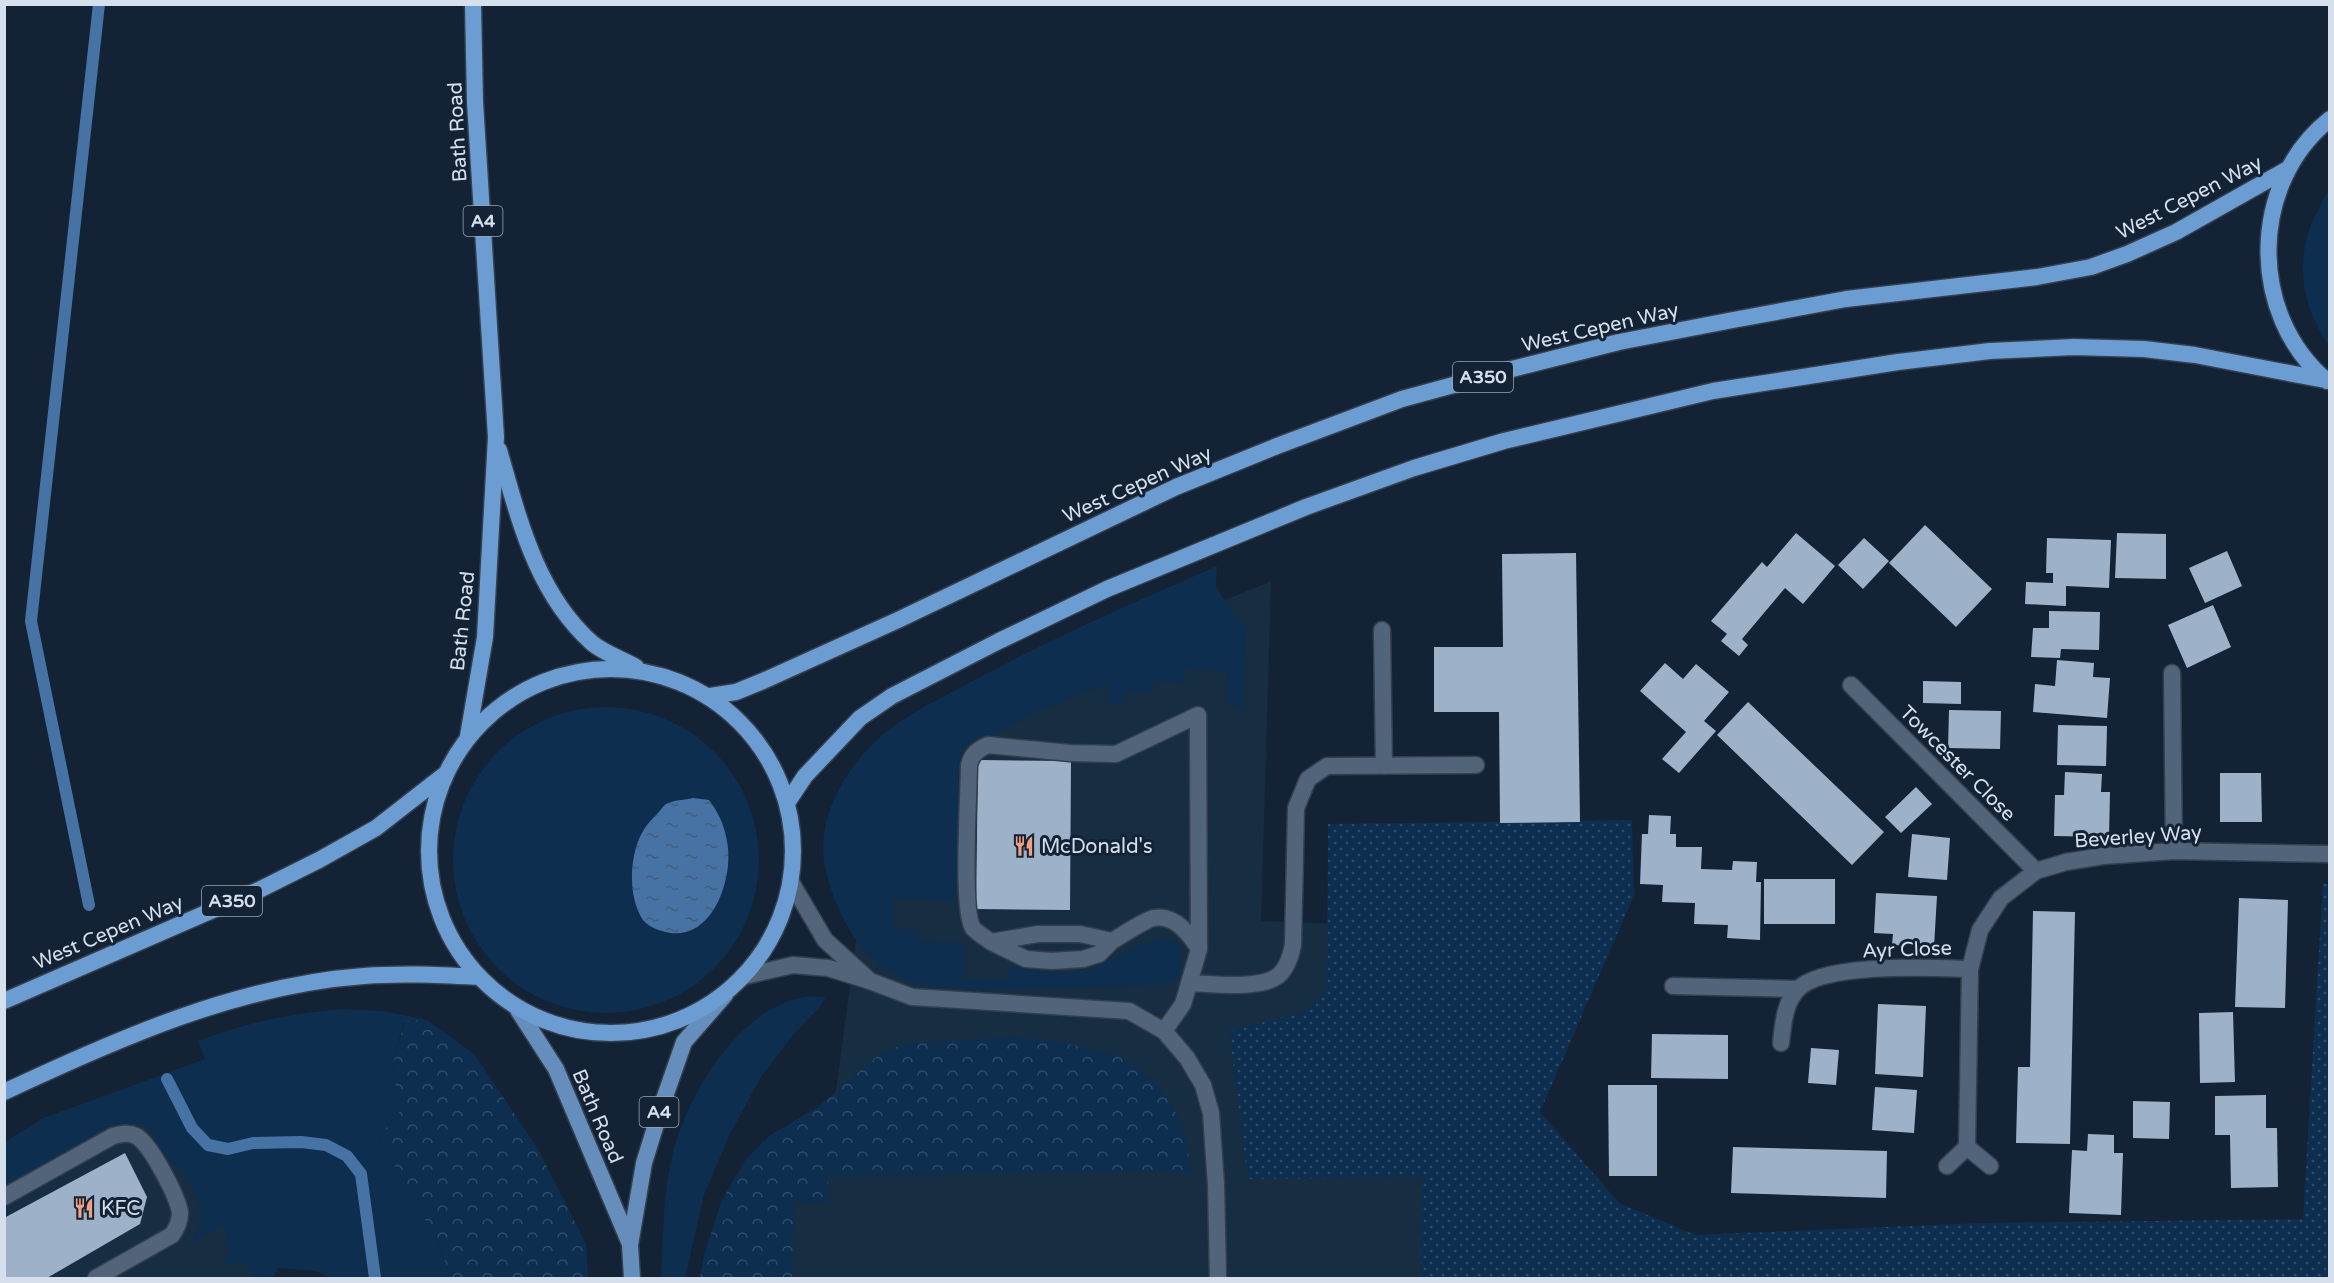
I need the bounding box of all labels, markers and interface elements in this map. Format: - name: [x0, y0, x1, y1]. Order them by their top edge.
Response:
- street label: Bath Road: [443, 81, 473, 183]
- street label: West Cepen Way: [2113, 151, 2267, 245]
- road number: A4: [464, 206, 502, 236]
- street label: West Cepen Way: [1519, 298, 1681, 358]
- road number: A350: [1453, 362, 1513, 392]
- street label: West Cepen Way: [1059, 441, 1216, 529]
- street label: Bath Road: [446, 570, 480, 672]
- street label: Towcester Close: [1894, 701, 2020, 827]
- street label: Beverley Way: [2073, 821, 2203, 853]
- restaurant icon: McDonald's: [1012, 834, 1036, 858]
- place label: McDonald's: [1041, 835, 1153, 859]
- road number: A350: [202, 886, 262, 916]
- street label: West Cepen Way: [30, 890, 187, 975]
- street label: Ayr Close: [1862, 936, 1952, 964]
- street label: Bath Road: [566, 1066, 628, 1167]
- road number: A4: [640, 1097, 678, 1127]
- restaurant icon: KFC: [72, 1196, 96, 1220]
- place label: KFC: [101, 1197, 140, 1221]

